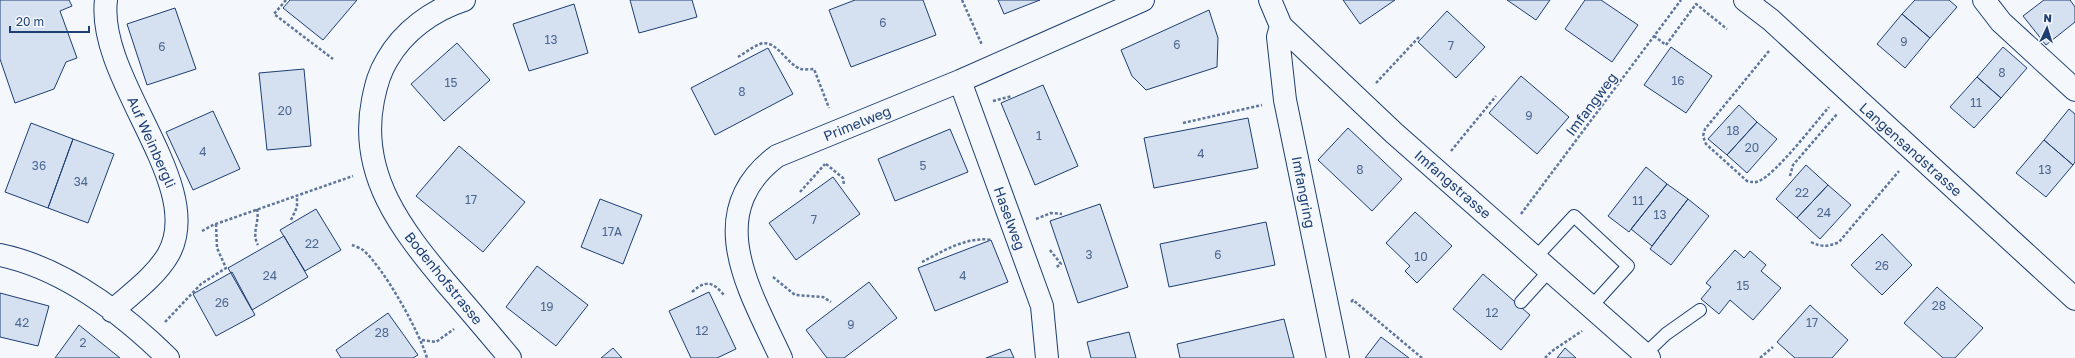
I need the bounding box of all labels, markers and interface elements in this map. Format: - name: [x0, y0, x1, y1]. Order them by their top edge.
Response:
- scale bar: [10, 8, 89, 34]
- north arrow: [2027, 8, 2067, 48]
- text: N: [2043, 11, 2052, 24]
- text: 20 m: [16, 14, 44, 29]
- house number: 6: [879, 15, 887, 30]
- house number: 13: [545, 32, 557, 47]
- house number: 9: [1900, 34, 1908, 49]
- house number: 6: [1173, 37, 1181, 52]
- house number: 7: [1448, 38, 1454, 53]
- house number: 6: [158, 39, 166, 54]
- house number: 8: [1998, 65, 2006, 80]
- street label: Imfangweg: [1562, 69, 1620, 139]
- house number: 16: [1671, 73, 1685, 88]
- house number: 15: [445, 75, 457, 90]
- house number: 8: [738, 84, 746, 99]
- street label: Auf Weinbergli: [124, 94, 180, 190]
- house number: 11: [1970, 95, 1982, 110]
- street label: Langensandstrasse: [1856, 99, 1966, 199]
- street label: Primelweg: [821, 102, 893, 144]
- house number: 20: [278, 103, 292, 118]
- house number: 9: [1525, 108, 1533, 123]
- house number: 18: [1726, 123, 1740, 138]
- house number: 1: [1036, 128, 1042, 143]
- house number: 20: [1745, 140, 1759, 155]
- house number: 4: [199, 144, 207, 159]
- house number: 4: [1197, 146, 1205, 161]
- street label: Imfangstrasse: [1411, 146, 1495, 222]
- street label: Imfangring: [1289, 154, 1319, 230]
- house number: 36: [32, 158, 46, 173]
- house number: 5: [920, 158, 927, 173]
- house number: 8: [1356, 162, 1364, 177]
- house number: 13: [2039, 162, 2051, 177]
- house number: 34: [74, 174, 88, 189]
- street label: Haselweg: [991, 184, 1029, 252]
- house number: 22: [1795, 185, 1809, 200]
- house number: 17: [465, 192, 477, 207]
- house number: 11: [1632, 193, 1644, 208]
- house number: 24: [1817, 205, 1831, 220]
- house number: 13: [1654, 207, 1666, 222]
- house number: 7: [811, 212, 817, 227]
- house number: 17A: [602, 224, 622, 239]
- street label: Bodenhofstrasse: [401, 228, 487, 328]
- house number: 22: [305, 236, 319, 251]
- house number: 3: [1085, 247, 1093, 262]
- house number: 6: [1214, 247, 1222, 262]
- house number: 10: [1414, 249, 1428, 264]
- house number: 26: [1875, 258, 1889, 273]
- house number: 24: [263, 268, 277, 283]
- house number: 4: [959, 268, 967, 283]
- house number: 15: [1737, 278, 1749, 293]
- house number: 26: [215, 295, 229, 310]
- house number: 28: [1932, 298, 1946, 313]
- house number: 19: [540, 299, 554, 314]
- house number: 12: [1486, 305, 1498, 320]
- house number: 42: [15, 315, 29, 330]
- house number: 17: [1806, 315, 1818, 330]
- house number: 9: [847, 317, 855, 332]
- house number: 12: [696, 323, 708, 338]
- house number: 28: [375, 325, 389, 340]
- house number: 2: [80, 335, 87, 350]

